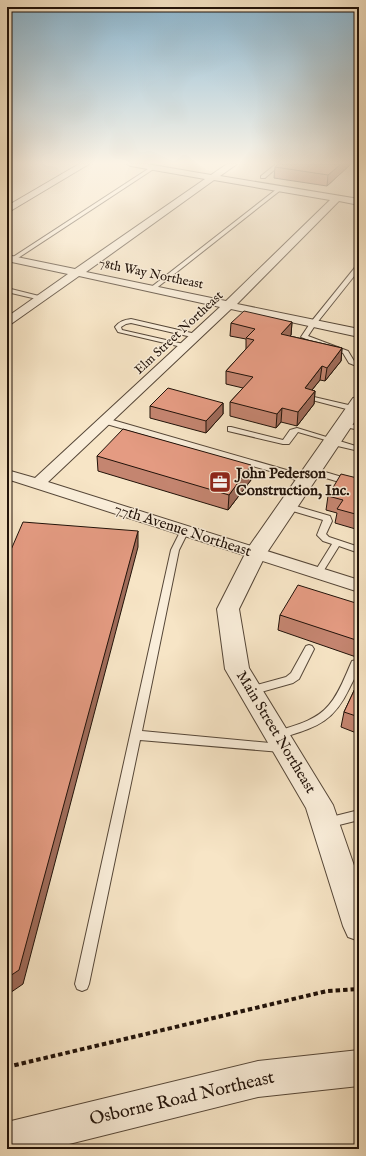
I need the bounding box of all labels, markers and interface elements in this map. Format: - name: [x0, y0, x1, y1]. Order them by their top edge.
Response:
- street label: 78th Way Northeast: [97, 255, 205, 293]
- street label: Elm Street Northeast: [131, 287, 227, 378]
- place label: John Pederson Construction, Inc.: [234, 464, 349, 500]
- office icon: John Pederson Construction, Inc.: [207, 469, 233, 495]
- street label: 77th Avenue Northeast: [112, 499, 254, 561]
- street label: Main Street Northeast: [232, 667, 320, 797]
- street label: Osborne Road Northeast: [87, 1067, 277, 1131]

